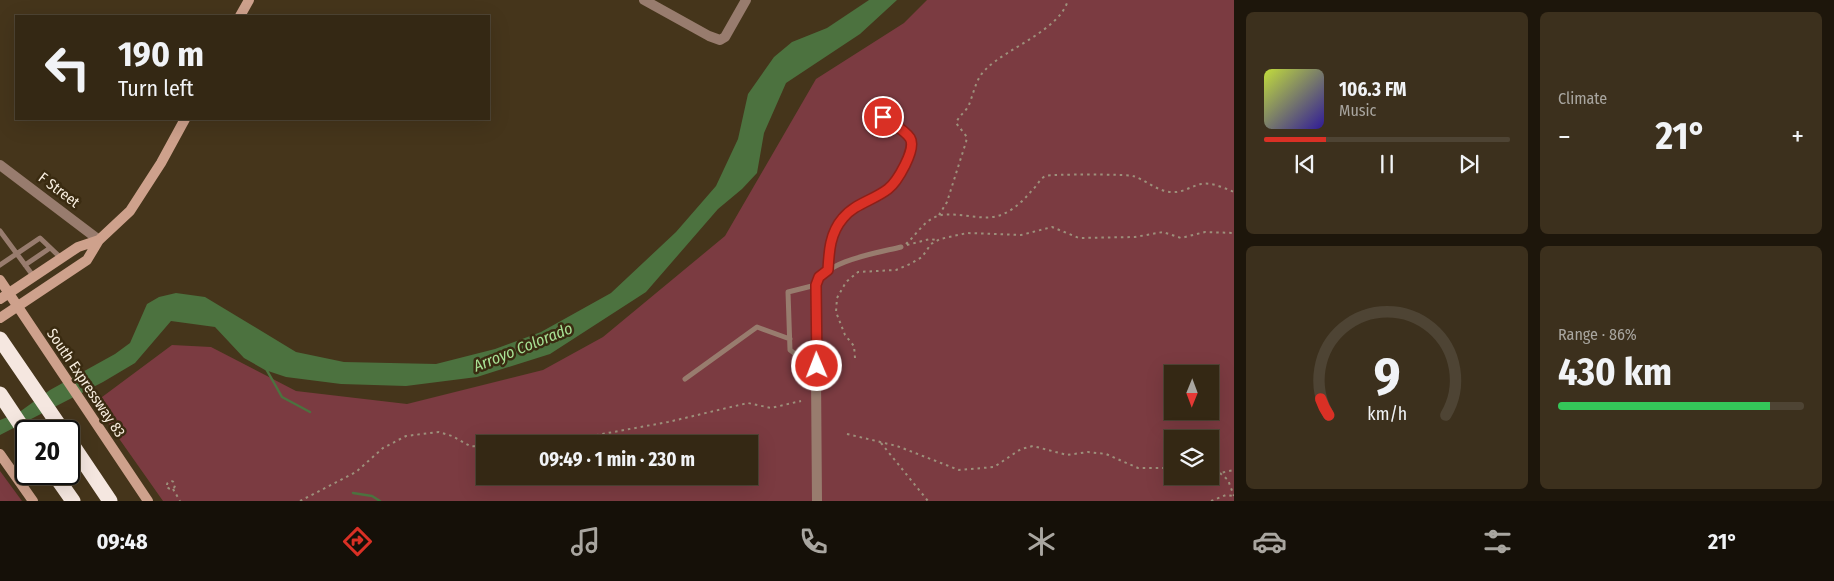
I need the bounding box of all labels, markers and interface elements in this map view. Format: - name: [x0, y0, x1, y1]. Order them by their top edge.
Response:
- text: 190 m: [118, 33, 204, 75]
- icon: left: [35, 35, 100, 100]
- text: Turn left: [118, 75, 194, 102]
- text: 106.3 FM: [1339, 78, 1407, 101]
- text: Climate: [1558, 89, 1607, 108]
- pin: [862, 96, 904, 138]
- text: Music: [1339, 101, 1376, 120]
- icon: arrive: [869, 103, 897, 131]
- text: 21°: [1656, 113, 1706, 159]
- text: −: [1558, 120, 1571, 153]
- text: +: [1791, 120, 1804, 153]
- icon: previous: [1291, 150, 1319, 178]
- icon: pause: [1373, 150, 1401, 178]
- icon: next: [1455, 150, 1483, 178]
- street label: F Street: [35, 169, 83, 211]
- water label: Arroyo Colorado: [470, 318, 575, 376]
- street label: South Expressway 83: [43, 325, 129, 441]
- text: Range · 86%: [1558, 325, 1637, 344]
- position arrow: [790, 339, 842, 391]
- text: 9: [1374, 345, 1400, 408]
- text: 430 km: [1558, 349, 1672, 395]
- north arrow: [1164, 365, 1219, 420]
- map controls: [1164, 365, 1219, 485]
- text: km/h: [1367, 403, 1407, 425]
- speed limit sign: 20: [15, 420, 80, 485]
- button: layers: [1164, 430, 1219, 485]
- text: 09:49 · 1 min · 230 m: [539, 448, 695, 471]
- icon: directions: [340, 524, 375, 559]
- icon: music: [568, 524, 603, 559]
- icon: phone: [796, 524, 831, 559]
- icon: climate: [1024, 524, 1059, 559]
- icon: car: [1252, 524, 1287, 559]
- icon: filters: [1480, 524, 1515, 559]
- text: 09:48: [96, 528, 148, 555]
- text: 21°: [1708, 528, 1738, 555]

